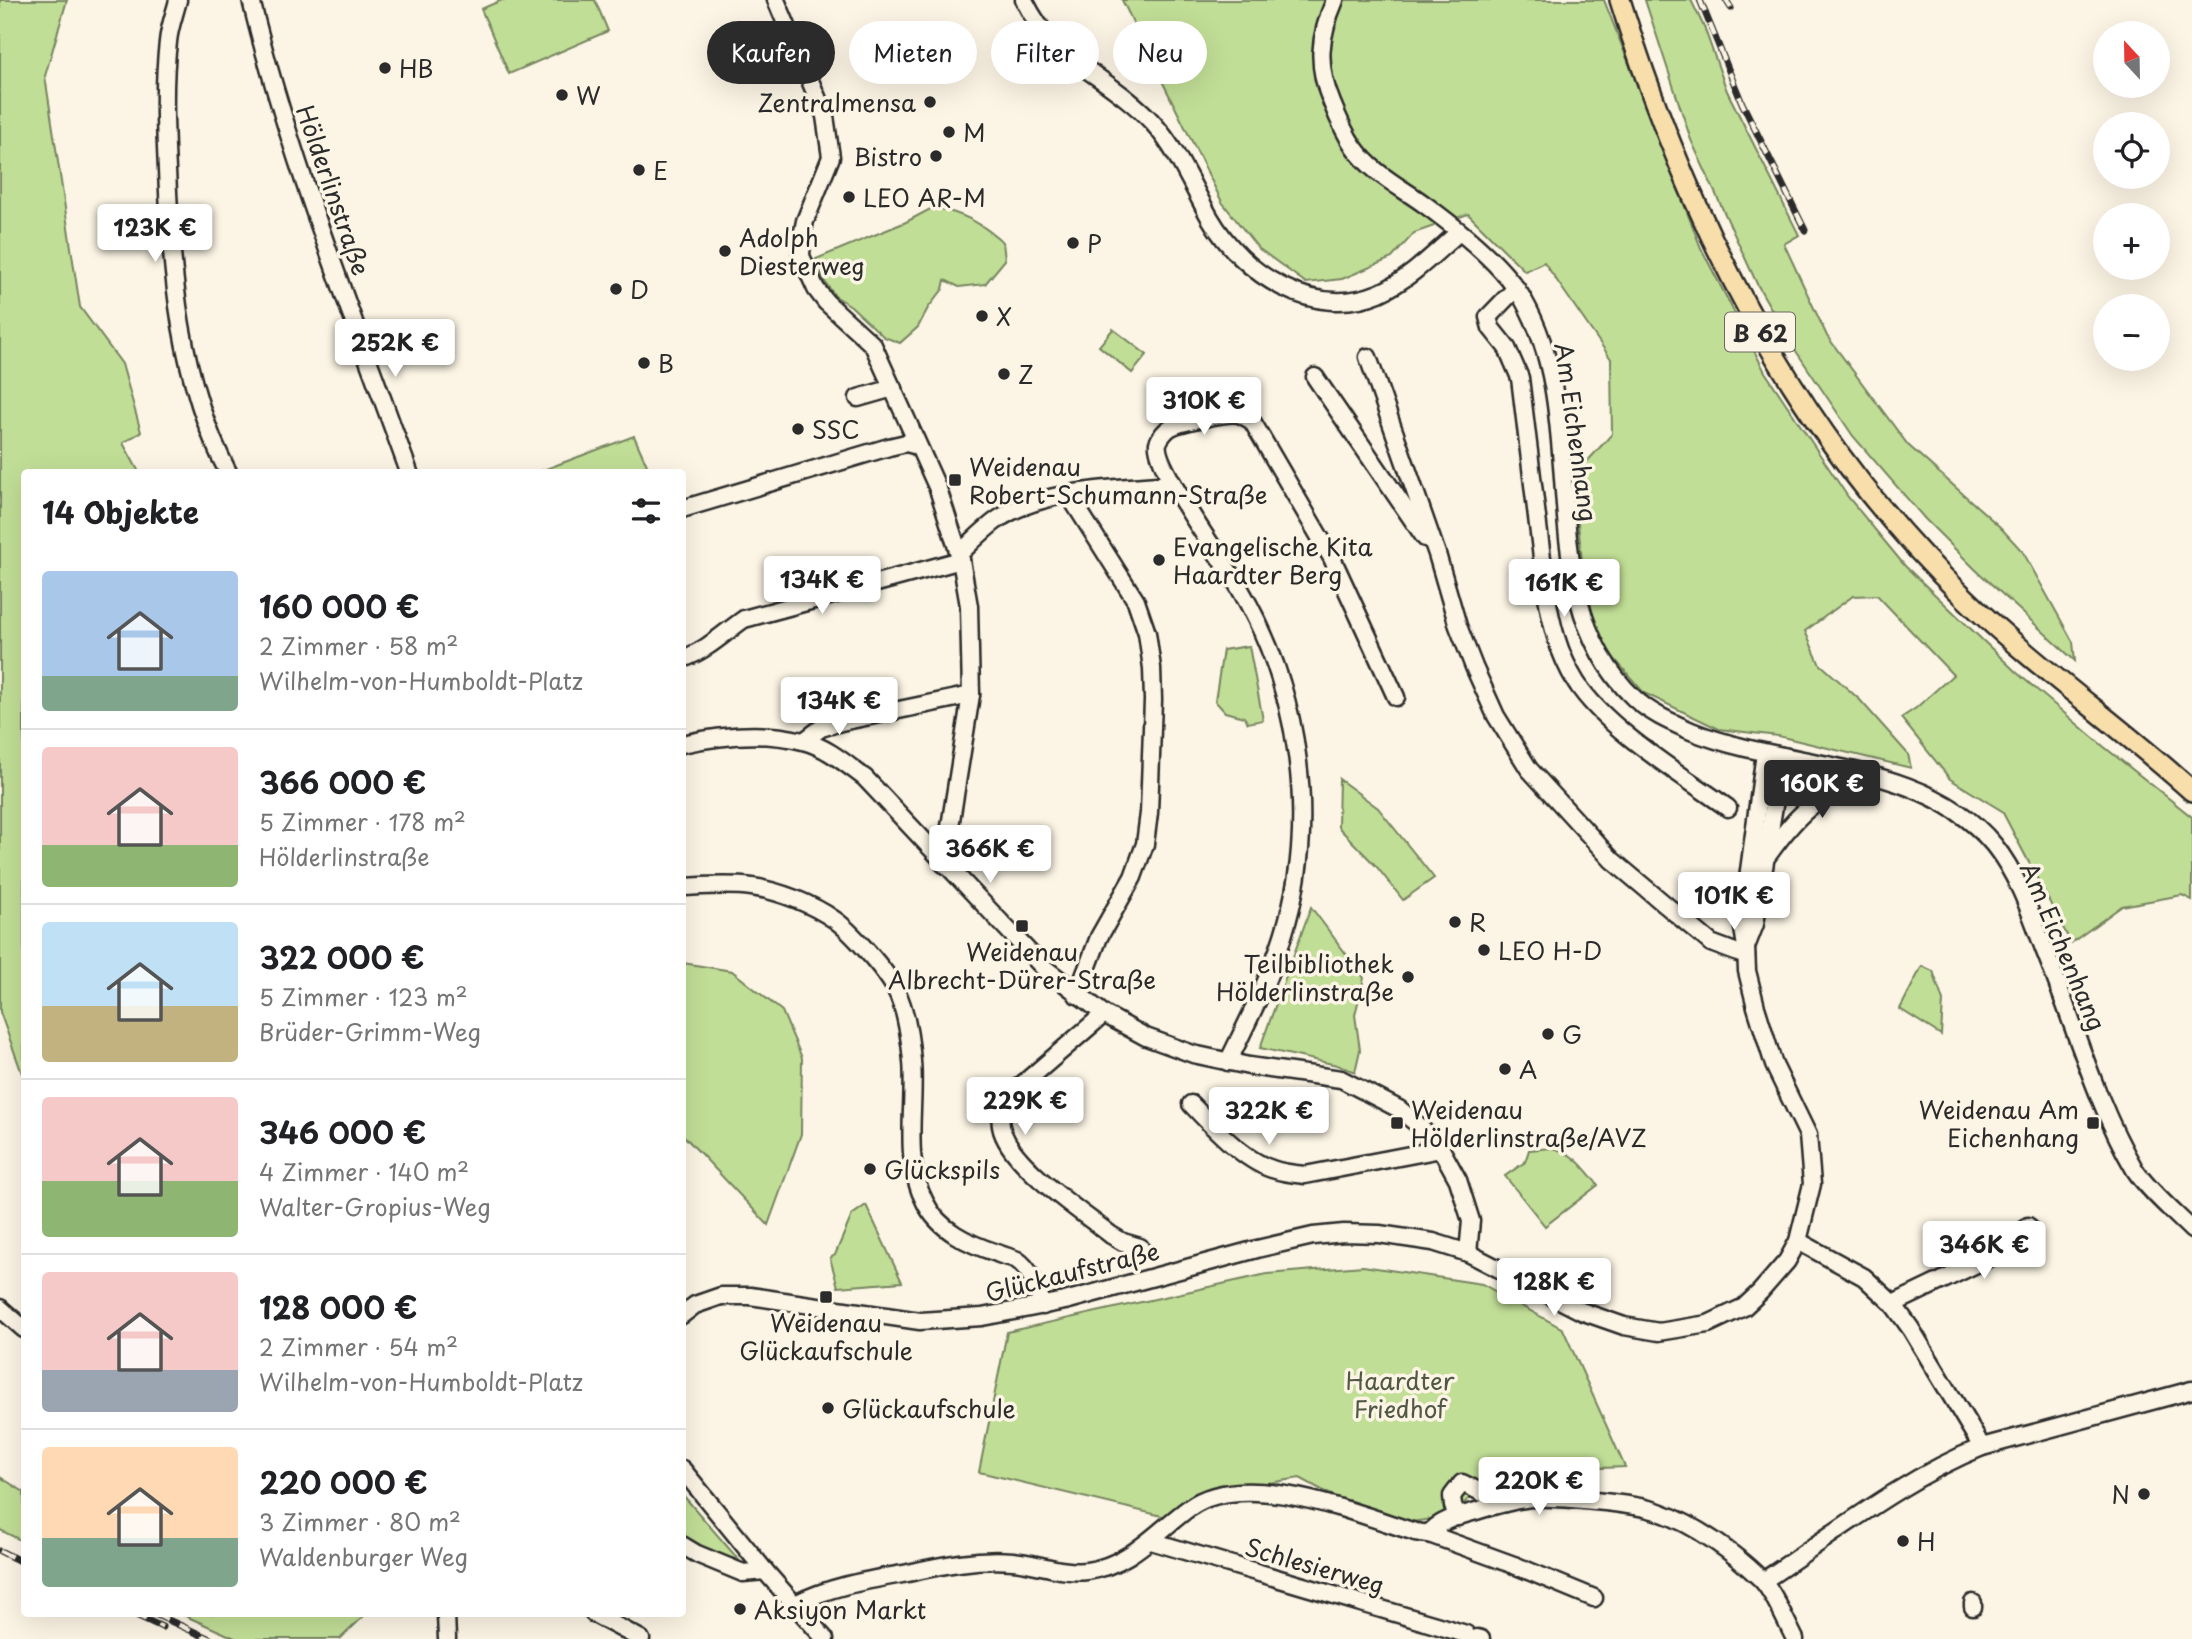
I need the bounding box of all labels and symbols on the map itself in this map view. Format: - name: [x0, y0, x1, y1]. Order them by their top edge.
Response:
- north arrow: [2093, 21, 2170, 98]
- place label: HB: [399, 50, 433, 86]
- marker: HB: [377, 60, 393, 76]
- place label: W: [576, 77, 601, 113]
- place label: Zentralmensa: [758, 84, 916, 120]
- marker: W: [554, 87, 570, 103]
- marker: Zentralmensa: [922, 94, 938, 110]
- street label: Hölderlinstraße: [288, 100, 380, 280]
- place label: M: [963, 114, 986, 150]
- marker: M: [941, 124, 957, 140]
- place label: Bistro: [854, 138, 922, 174]
- marker: Bistro: [928, 148, 944, 164]
- place label: E: [653, 152, 668, 188]
- marker: E: [631, 162, 647, 178]
- place label: LEO AR-M: [863, 179, 986, 215]
- marker: LEO AR-M: [841, 189, 857, 205]
- pin: 123K €: [98, 204, 212, 264]
- place label: Adolph Diesterweg: [739, 219, 865, 283]
- place label: P: [1087, 225, 1102, 261]
- marker: P: [1065, 235, 1081, 251]
- marker: Adolph Diesterweg: [717, 243, 733, 259]
- place label: D: [630, 271, 649, 307]
- marker: D: [608, 281, 624, 297]
- place label: X: [996, 298, 1012, 334]
- marker: X: [974, 308, 990, 324]
- road number: B 62: [1725, 312, 1795, 352]
- pin: 252K €: [338, 320, 452, 379]
- street label: Am Eichenhang: [1547, 340, 1607, 524]
- place label: B: [658, 345, 674, 381]
- marker: B: [636, 355, 652, 371]
- place label: Z: [1018, 356, 1034, 392]
- marker: Z: [996, 366, 1012, 382]
- pin: 310K €: [1147, 378, 1261, 437]
- place label: SSC: [812, 411, 860, 447]
- marker: SSC: [790, 421, 806, 437]
- place label: Weidenau Robert-Schumann-Straße: [969, 448, 1268, 512]
- marker: Weidenau Robert-Schumann-Straße: [947, 472, 963, 488]
- place label: Evangelische Kita Haardter Berg: [1173, 528, 1373, 592]
- marker: Evangelische Kita Haardter Berg: [1151, 552, 1167, 568]
- pin: 134K €: [765, 556, 879, 616]
- pin: 161K €: [1507, 560, 1621, 619]
- pin: 134K €: [782, 678, 896, 737]
- pin: 160K €: [1765, 760, 1879, 820]
- pin: 366K €: [933, 826, 1047, 885]
- street label: Am Eichenhang: [2012, 856, 2116, 1036]
- pin: 101K €: [1677, 872, 1791, 932]
- place label: R: [1469, 904, 1487, 940]
- marker: R: [1447, 914, 1463, 930]
- marker: Weidenau Albrecht-Dürer-Straße: [1014, 918, 1030, 934]
- place label: LEO H-D: [1498, 932, 1602, 968]
- place label: Weidenau Albrecht-Dürer-Straße: [888, 933, 1156, 997]
- marker: LEO H-D: [1476, 942, 1492, 958]
- place label: Teilbibliothek Hölderlinstraße: [1216, 945, 1394, 1009]
- marker: Teilbibliothek Hölderlinstraße: [1400, 969, 1416, 985]
- place label: G: [1562, 1016, 1582, 1052]
- marker: G: [1540, 1026, 1556, 1042]
- place label: A: [1519, 1051, 1537, 1087]
- marker: A: [1497, 1061, 1513, 1077]
- pin: 229K €: [968, 1078, 1082, 1137]
- pin: 322K €: [1212, 1088, 1326, 1147]
- place label: Weidenau Hölderlinstraße/AVZ: [1411, 1091, 1647, 1155]
- place label: Weidenau Am Eichenhang: [1919, 1091, 2079, 1155]
- marker: Weidenau Hölderlinstraße/AVZ: [1389, 1115, 1405, 1131]
- marker: Weidenau Am Eichenhang: [2085, 1115, 2101, 1131]
- place label: Glückspils: [884, 1151, 1000, 1187]
- marker: Glückspils: [862, 1161, 878, 1177]
- pin: 346K €: [1927, 1222, 2041, 1281]
- street label: Glückaufstraße: [981, 1232, 1163, 1310]
- pin: 128K €: [1497, 1258, 1611, 1318]
- marker: Weidenau Glückaufschule: [818, 1289, 834, 1305]
- place label: Weidenau Glückaufschule: [739, 1304, 913, 1368]
- park label: Haardter Friedhof: [1345, 1362, 1455, 1426]
- place label: Glückaufschule: [842, 1390, 1016, 1426]
- marker: Glückaufschule: [820, 1400, 836, 1416]
- pin: 220K €: [1482, 1458, 1596, 1517]
- place label: N: [2111, 1476, 2130, 1512]
- marker: N: [2136, 1486, 2152, 1502]
- place label: H: [1917, 1523, 1936, 1559]
- street label: Schlesierweg: [1241, 1528, 1389, 1602]
- marker: H: [1895, 1533, 1911, 1549]
- place label: Aksiyon Markt: [754, 1591, 926, 1627]
- marker: Aksiyon Markt: [732, 1601, 748, 1617]

